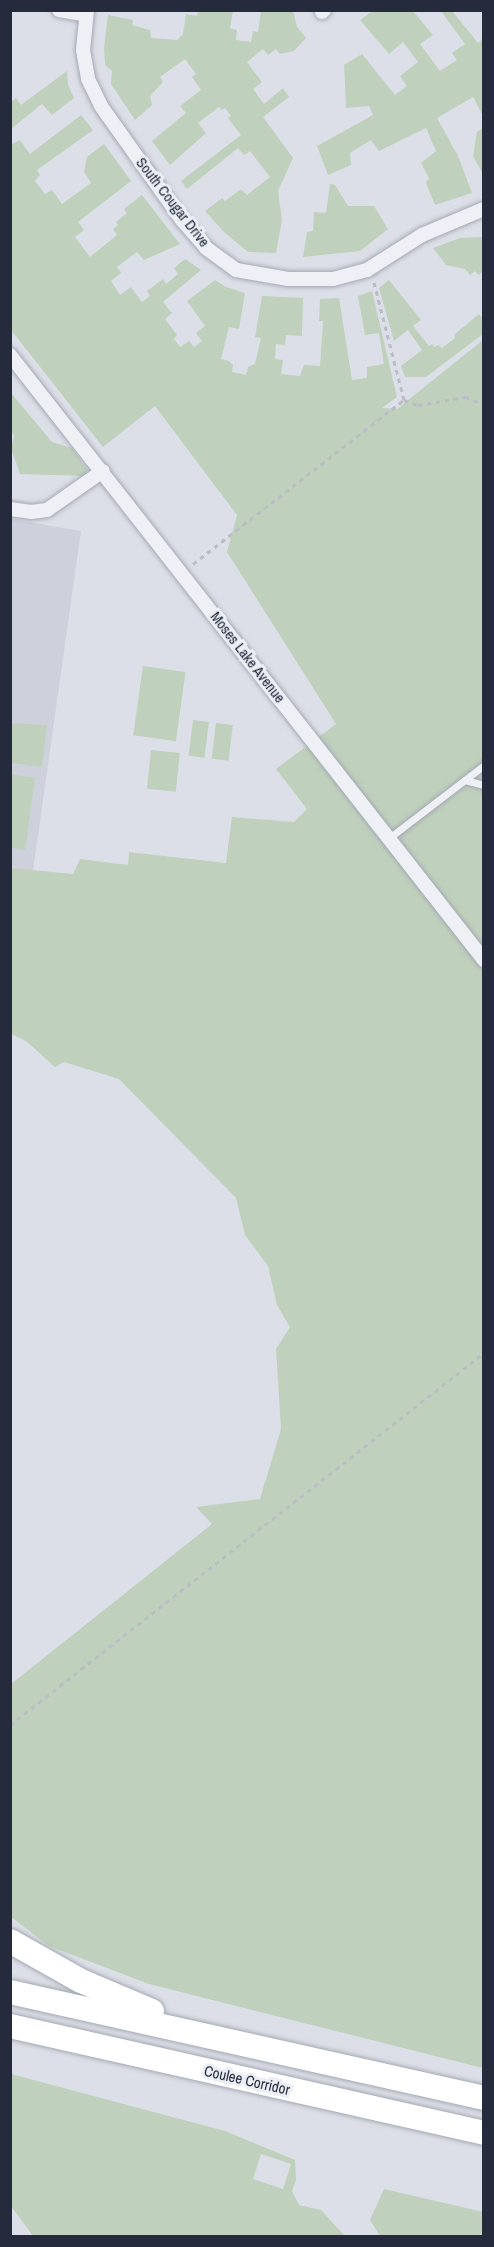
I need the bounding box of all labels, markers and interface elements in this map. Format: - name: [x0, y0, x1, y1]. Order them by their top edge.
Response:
- street label: South Cougar Drive: [132, 154, 214, 250]
- street label: Moses Lake Avenue: [207, 608, 289, 706]
- street label: Coulee Corridor: [202, 2061, 292, 2099]

